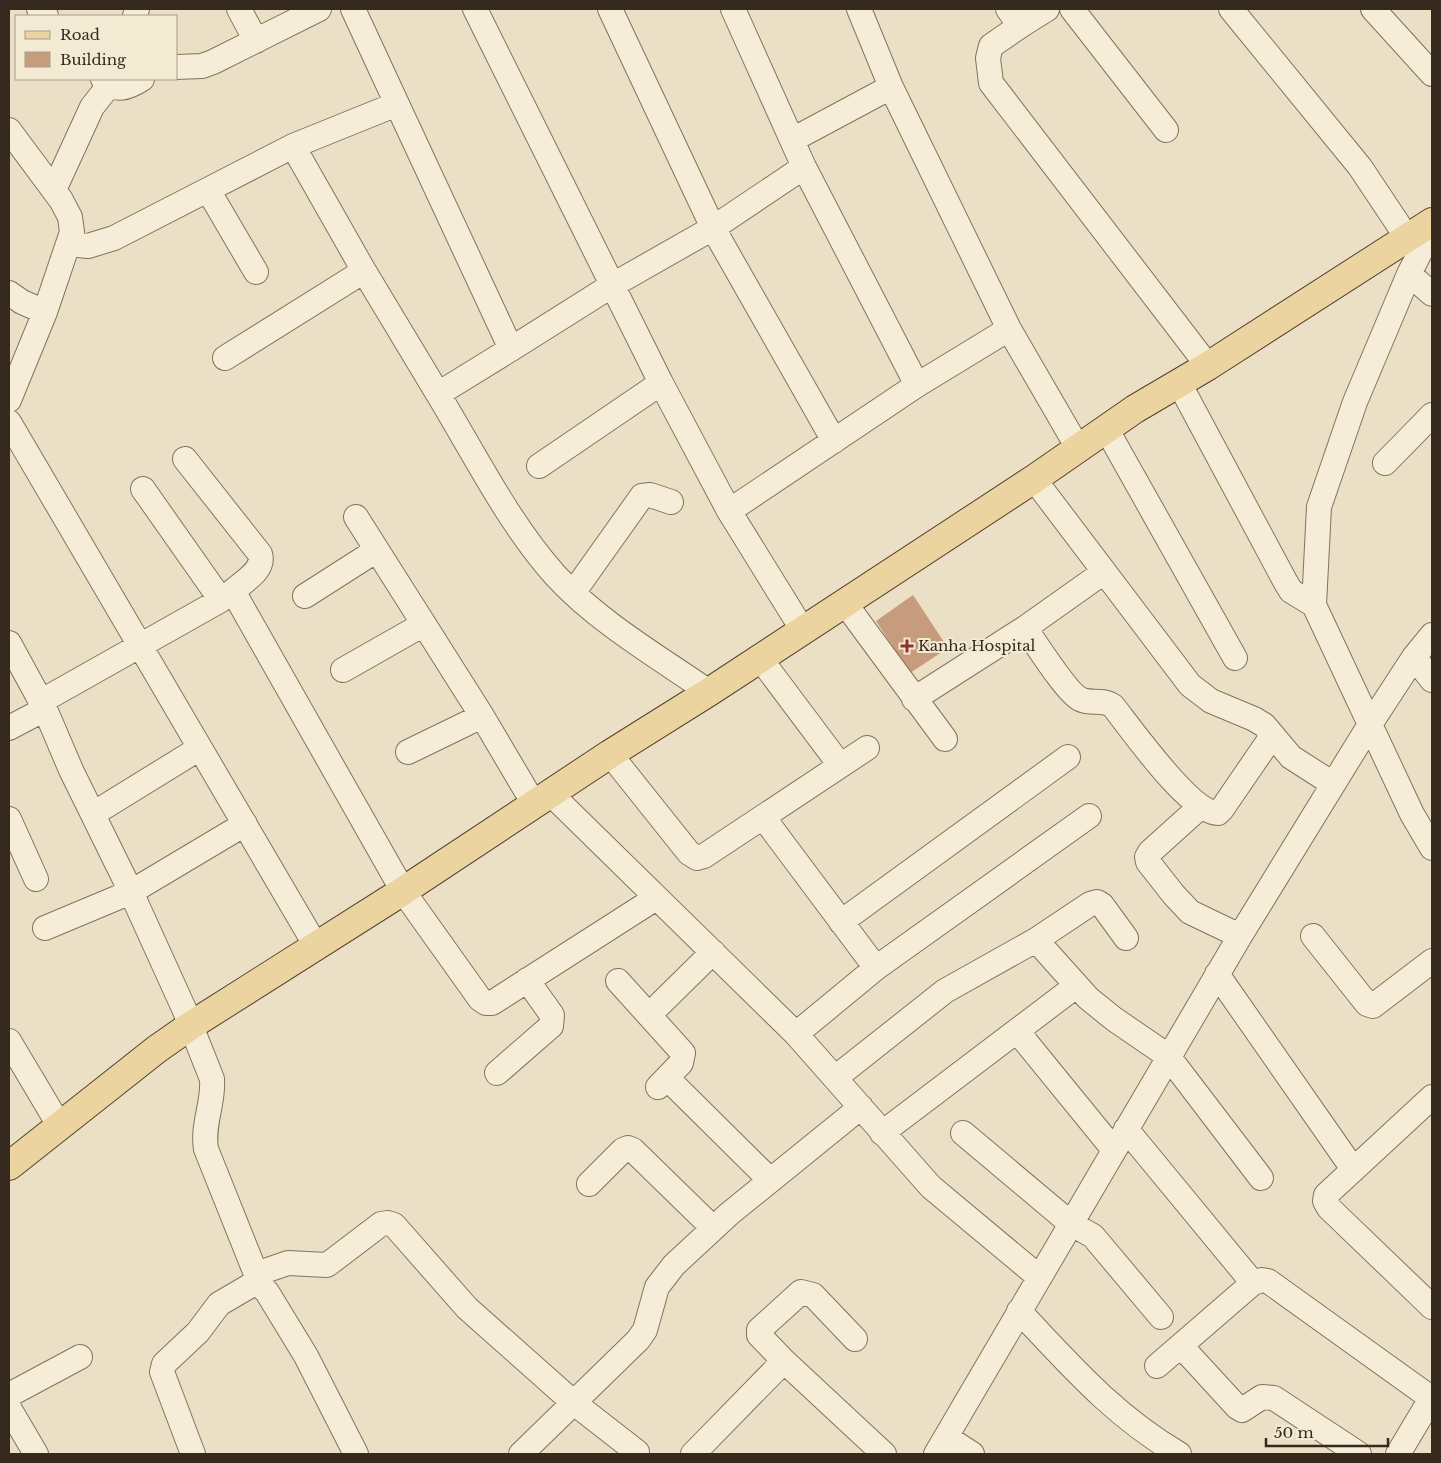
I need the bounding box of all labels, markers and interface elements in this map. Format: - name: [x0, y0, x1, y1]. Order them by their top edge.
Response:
- legend: [15, 15, 178, 80]
- text: Road: [60, 25, 100, 44]
- text: Building: [60, 50, 127, 69]
- place label: Kanha Hospital: [918, 636, 1035, 655]
- marker: Kanha Hospital: [900, 639, 914, 653]
- scale bar: [1266, 1416, 1388, 1448]
- text: 50 m: [1274, 1423, 1314, 1442]

